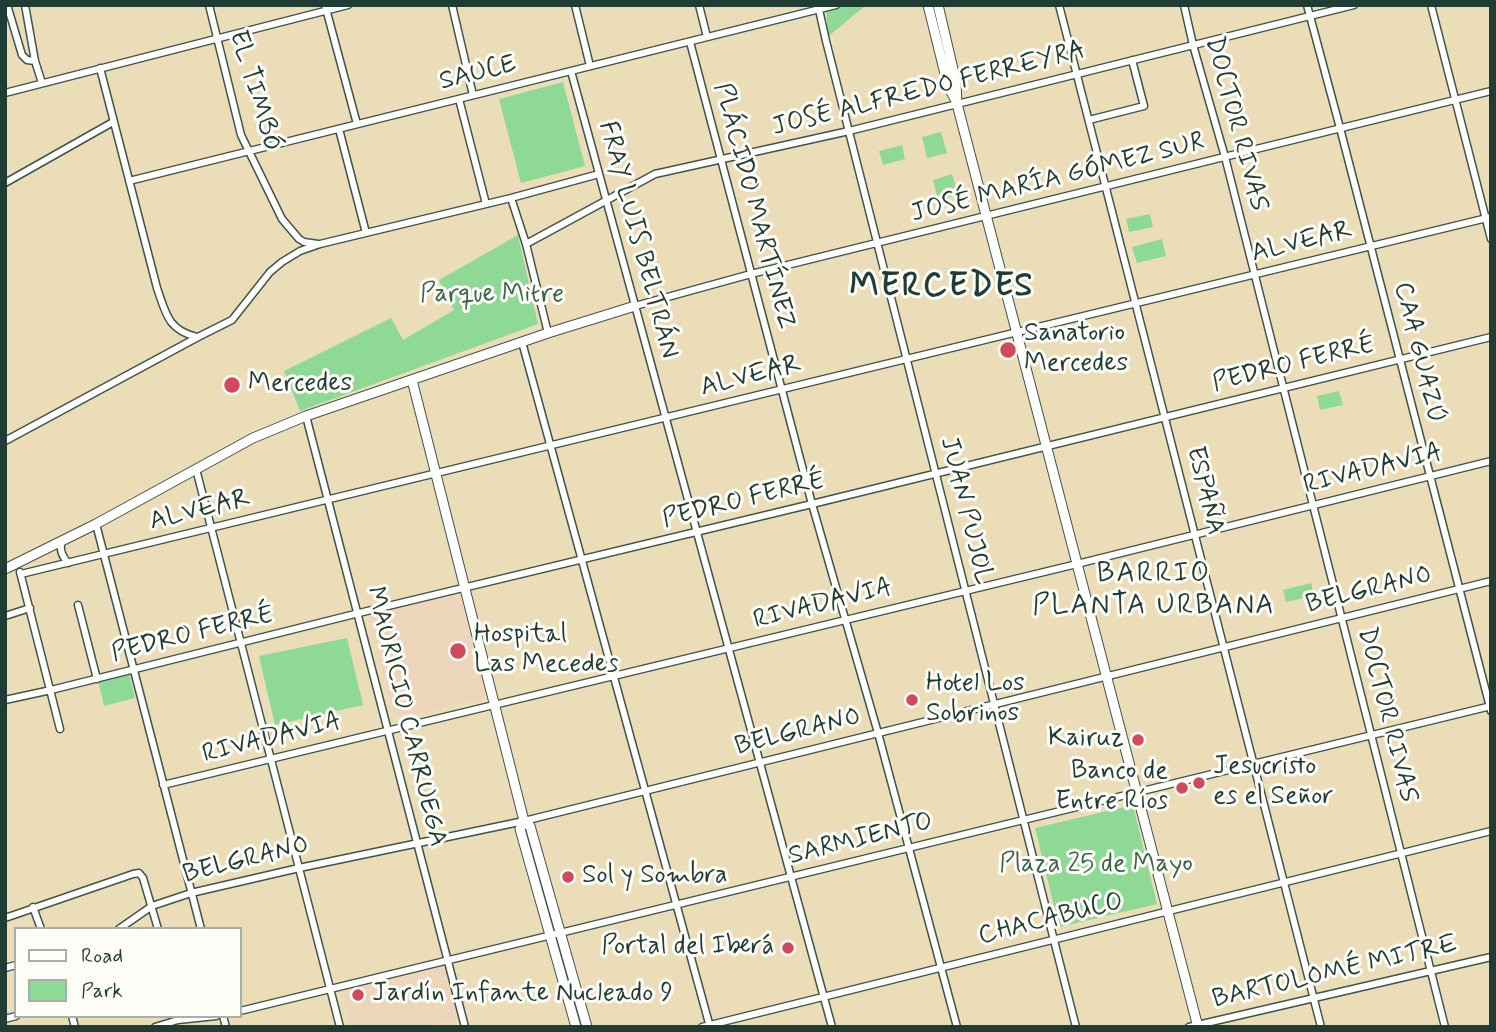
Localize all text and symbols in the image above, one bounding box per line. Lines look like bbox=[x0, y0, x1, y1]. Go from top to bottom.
street label: EL TIMBÓ bbox=[221, 27, 287, 155]
street label: DOCTOR RIVAS bbox=[1197, 33, 1273, 215]
street label: JOSÉ ALFREDO FERREYRA bbox=[769, 36, 1089, 144]
street label: SAUCE bbox=[436, 49, 520, 99]
street label: PLÁCIDO MARTÍNEZ bbox=[705, 80, 801, 332]
street label: FRAY LUIS BELTRÁN bbox=[590, 118, 684, 362]
street label: JOSÉ MARÍA GÓMEZ SUR bbox=[908, 127, 1208, 231]
street label: ALVEAR bbox=[1248, 215, 1356, 271]
district label: MERCEDES bbox=[850, 268, 1034, 308]
street label: CAA GUAZÚ bbox=[1385, 279, 1451, 427]
park label: Parque Mitre bbox=[420, 280, 564, 312]
place label: Sanatorio Mercedes bbox=[1024, 319, 1128, 380]
street label: PEDRO FERRÉ bbox=[1209, 330, 1379, 400]
marker: Sanatorio Mercedes bbox=[998, 340, 1018, 360]
street label: ALVEAR bbox=[697, 349, 805, 405]
place label: Mercedes bbox=[248, 369, 352, 401]
marker: Mercedes bbox=[222, 375, 242, 395]
street label: JUAN PUJOL bbox=[932, 434, 998, 588]
street label: RIVADAVIA bbox=[1300, 438, 1446, 502]
street label: ESPAÑA bbox=[1178, 443, 1230, 539]
street label: PEDRO FERRÉ bbox=[659, 466, 829, 536]
street label: ALVEAR bbox=[146, 483, 254, 539]
district label: BARRIO PLANTA URBANA bbox=[1037, 558, 1271, 624]
street label: BELGRANO bbox=[1303, 560, 1435, 622]
street label: RIVADAVIA bbox=[750, 573, 896, 637]
street label: MAURICIO CARRUEGA bbox=[358, 584, 452, 850]
street label: PEDRO FERRÉ bbox=[108, 600, 278, 670]
place label: Hospital Las Mecedes bbox=[474, 620, 619, 682]
street label: DOCTOR RIVAS bbox=[1349, 624, 1423, 806]
marker: Hospital Las Mecedes bbox=[448, 641, 468, 661]
place label: Hotel Los Sobrinos bbox=[926, 669, 1025, 730]
marker: Hotel Los Sobrinos bbox=[904, 692, 920, 708]
street label: BELGRANO bbox=[732, 702, 864, 764]
street label: RIVADAVIA bbox=[199, 707, 345, 771]
place label: Kairuz bbox=[1048, 724, 1124, 756]
marker: Kairuz bbox=[1130, 732, 1146, 748]
place label: Jesucristo es el Señor bbox=[1213, 752, 1333, 814]
place label: Banco de Entre Ríos bbox=[1055, 757, 1168, 818]
marker: Jesucristo es el Señor bbox=[1191, 775, 1207, 791]
marker: Banco de Entre Ríos bbox=[1174, 780, 1190, 796]
street label: SARMIENTO bbox=[786, 807, 936, 873]
street label: BELGRANO bbox=[180, 830, 312, 892]
park label: Plaza 25 de Mayo bbox=[999, 850, 1193, 882]
place label: Sol y Sombra bbox=[582, 861, 727, 893]
marker: Sol y Sombra bbox=[560, 869, 576, 885]
street label: CHACABUCO bbox=[975, 887, 1127, 953]
legend bbox=[14, 927, 242, 1018]
street label: BARTOLOMÉ MITRE bbox=[1209, 930, 1461, 1016]
place label: Portal del Iberá bbox=[602, 932, 774, 964]
marker: Portal del Iberá bbox=[780, 940, 796, 956]
text: Road bbox=[81, 942, 123, 970]
text: Park bbox=[81, 977, 123, 1005]
place label: Jardín Infante Nucleado 9 bbox=[372, 979, 673, 1011]
marker: Jardín Infante Nucleado 9 bbox=[350, 987, 366, 1003]

